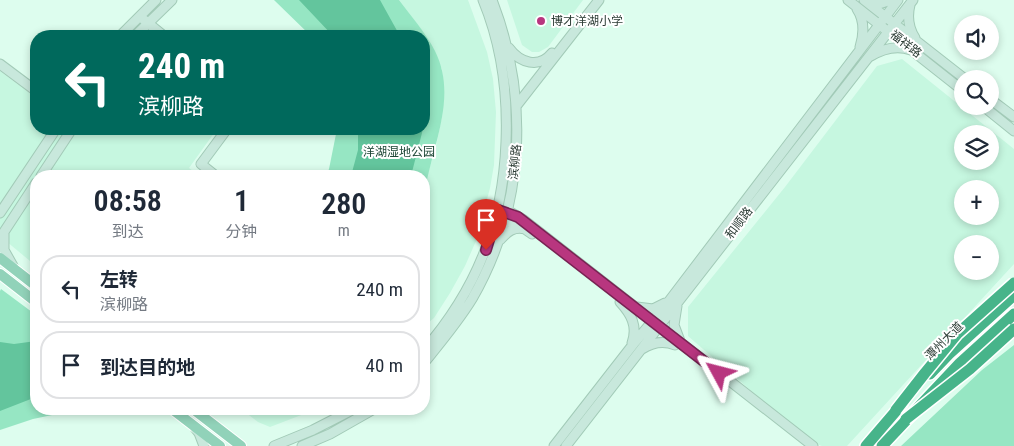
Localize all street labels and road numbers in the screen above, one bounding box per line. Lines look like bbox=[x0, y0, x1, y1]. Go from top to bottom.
street label: 福祥路 bbox=[888, 27, 924, 61]
street label: 滨柳路 bbox=[506, 143, 524, 181]
street label: 和顺路 bbox=[723, 204, 755, 242]
street label: 潭州大道 bbox=[922, 319, 966, 363]

